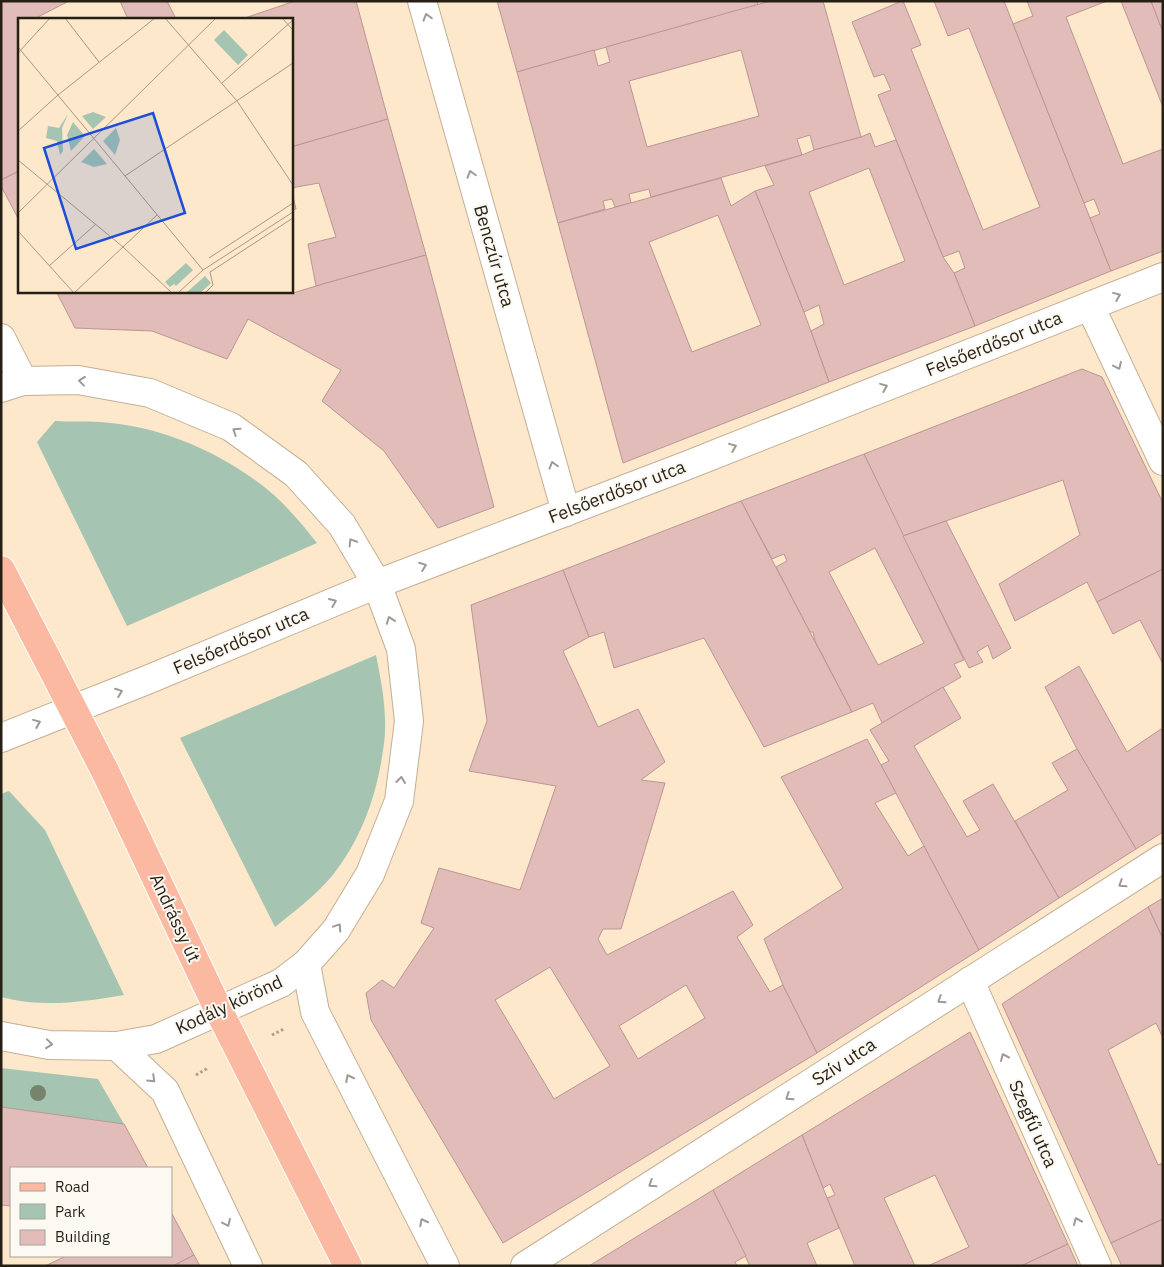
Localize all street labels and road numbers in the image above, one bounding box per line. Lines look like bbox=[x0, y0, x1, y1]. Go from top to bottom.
street label: Benczúr utca bbox=[469, 202, 520, 310]
street label: Felsőerdősor utca bbox=[922, 306, 1066, 381]
street label: Felsőerdősor utca bbox=[545, 455, 689, 528]
street label: Felsőerdősor utca bbox=[170, 601, 312, 679]
street label: Andrássy út bbox=[145, 870, 206, 966]
street label: Kodály körönd bbox=[172, 970, 286, 1039]
street label: Szív utca bbox=[807, 1032, 880, 1091]
street label: Szegfű utca bbox=[1004, 1076, 1063, 1172]

